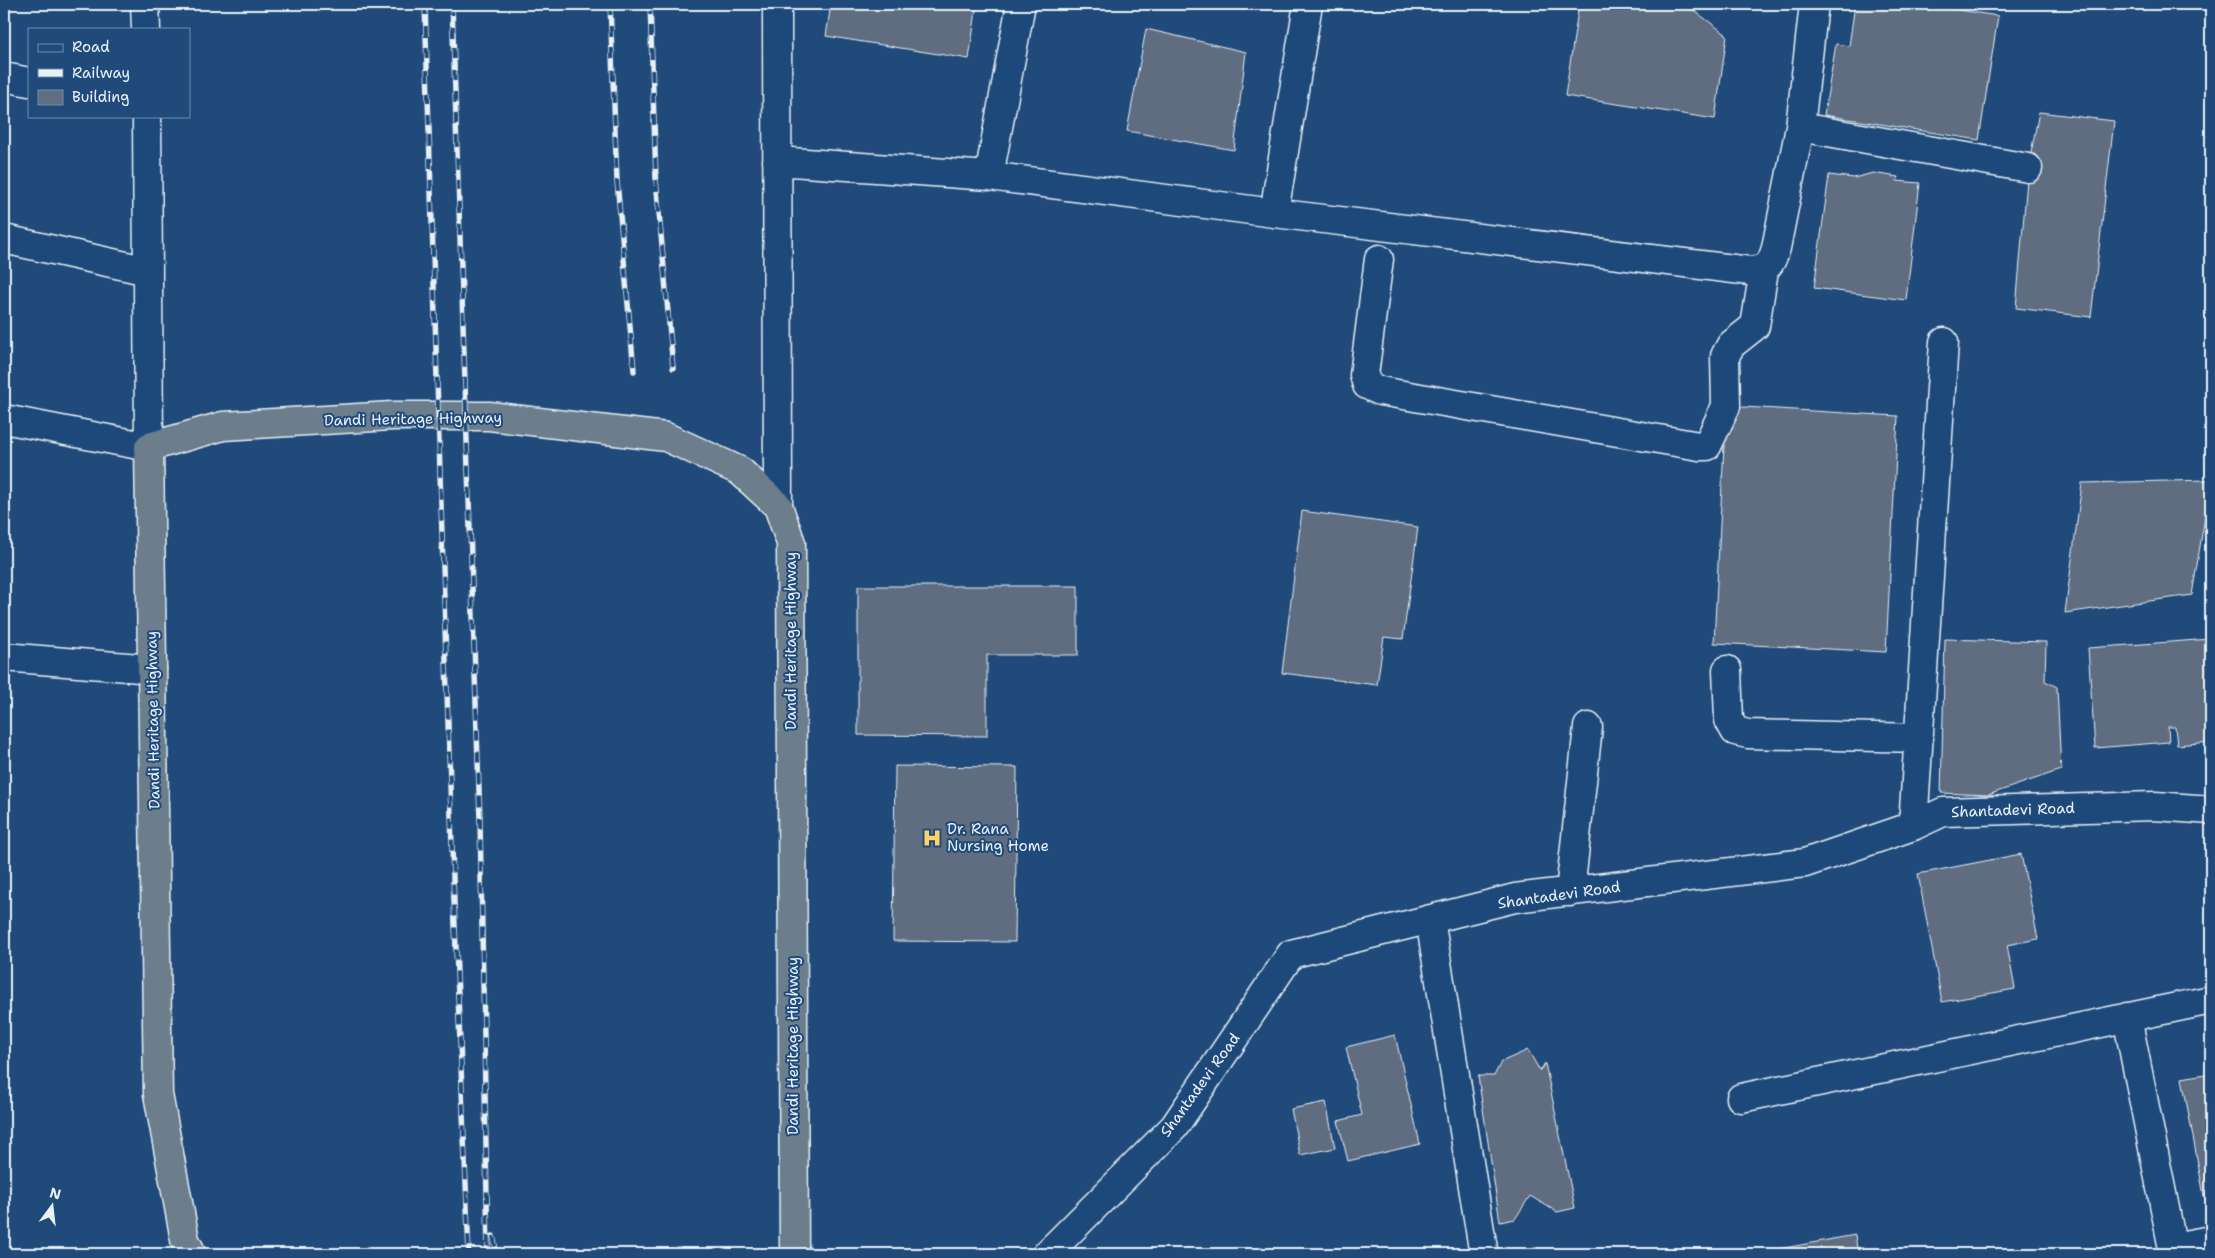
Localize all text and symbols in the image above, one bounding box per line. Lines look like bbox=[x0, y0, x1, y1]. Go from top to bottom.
legend bbox=[28, 28, 190, 118]
text: Road bbox=[72, 37, 110, 57]
text: Railway bbox=[72, 63, 130, 83]
text: Building bbox=[72, 87, 129, 107]
street label: Dandi Heritage Highway bbox=[324, 407, 502, 431]
street label: Dandi Heritage Highway bbox=[781, 552, 801, 730]
street label: Dandi Heritage Highway bbox=[141, 631, 165, 809]
street label: Shantadevi Road bbox=[1951, 798, 2076, 822]
place label: Dr. Rana Nursing Home bbox=[947, 819, 1049, 856]
hospital icon: Dr. Rana Nursing Home bbox=[921, 827, 943, 849]
street label: Shantadevi Road bbox=[1496, 876, 1622, 914]
street label: Dandi Heritage Highway bbox=[783, 957, 803, 1135]
street label: Shantadevi Road bbox=[1156, 1029, 1245, 1141]
north arrow bbox=[28, 1180, 78, 1230]
text: N bbox=[48, 1183, 63, 1204]

